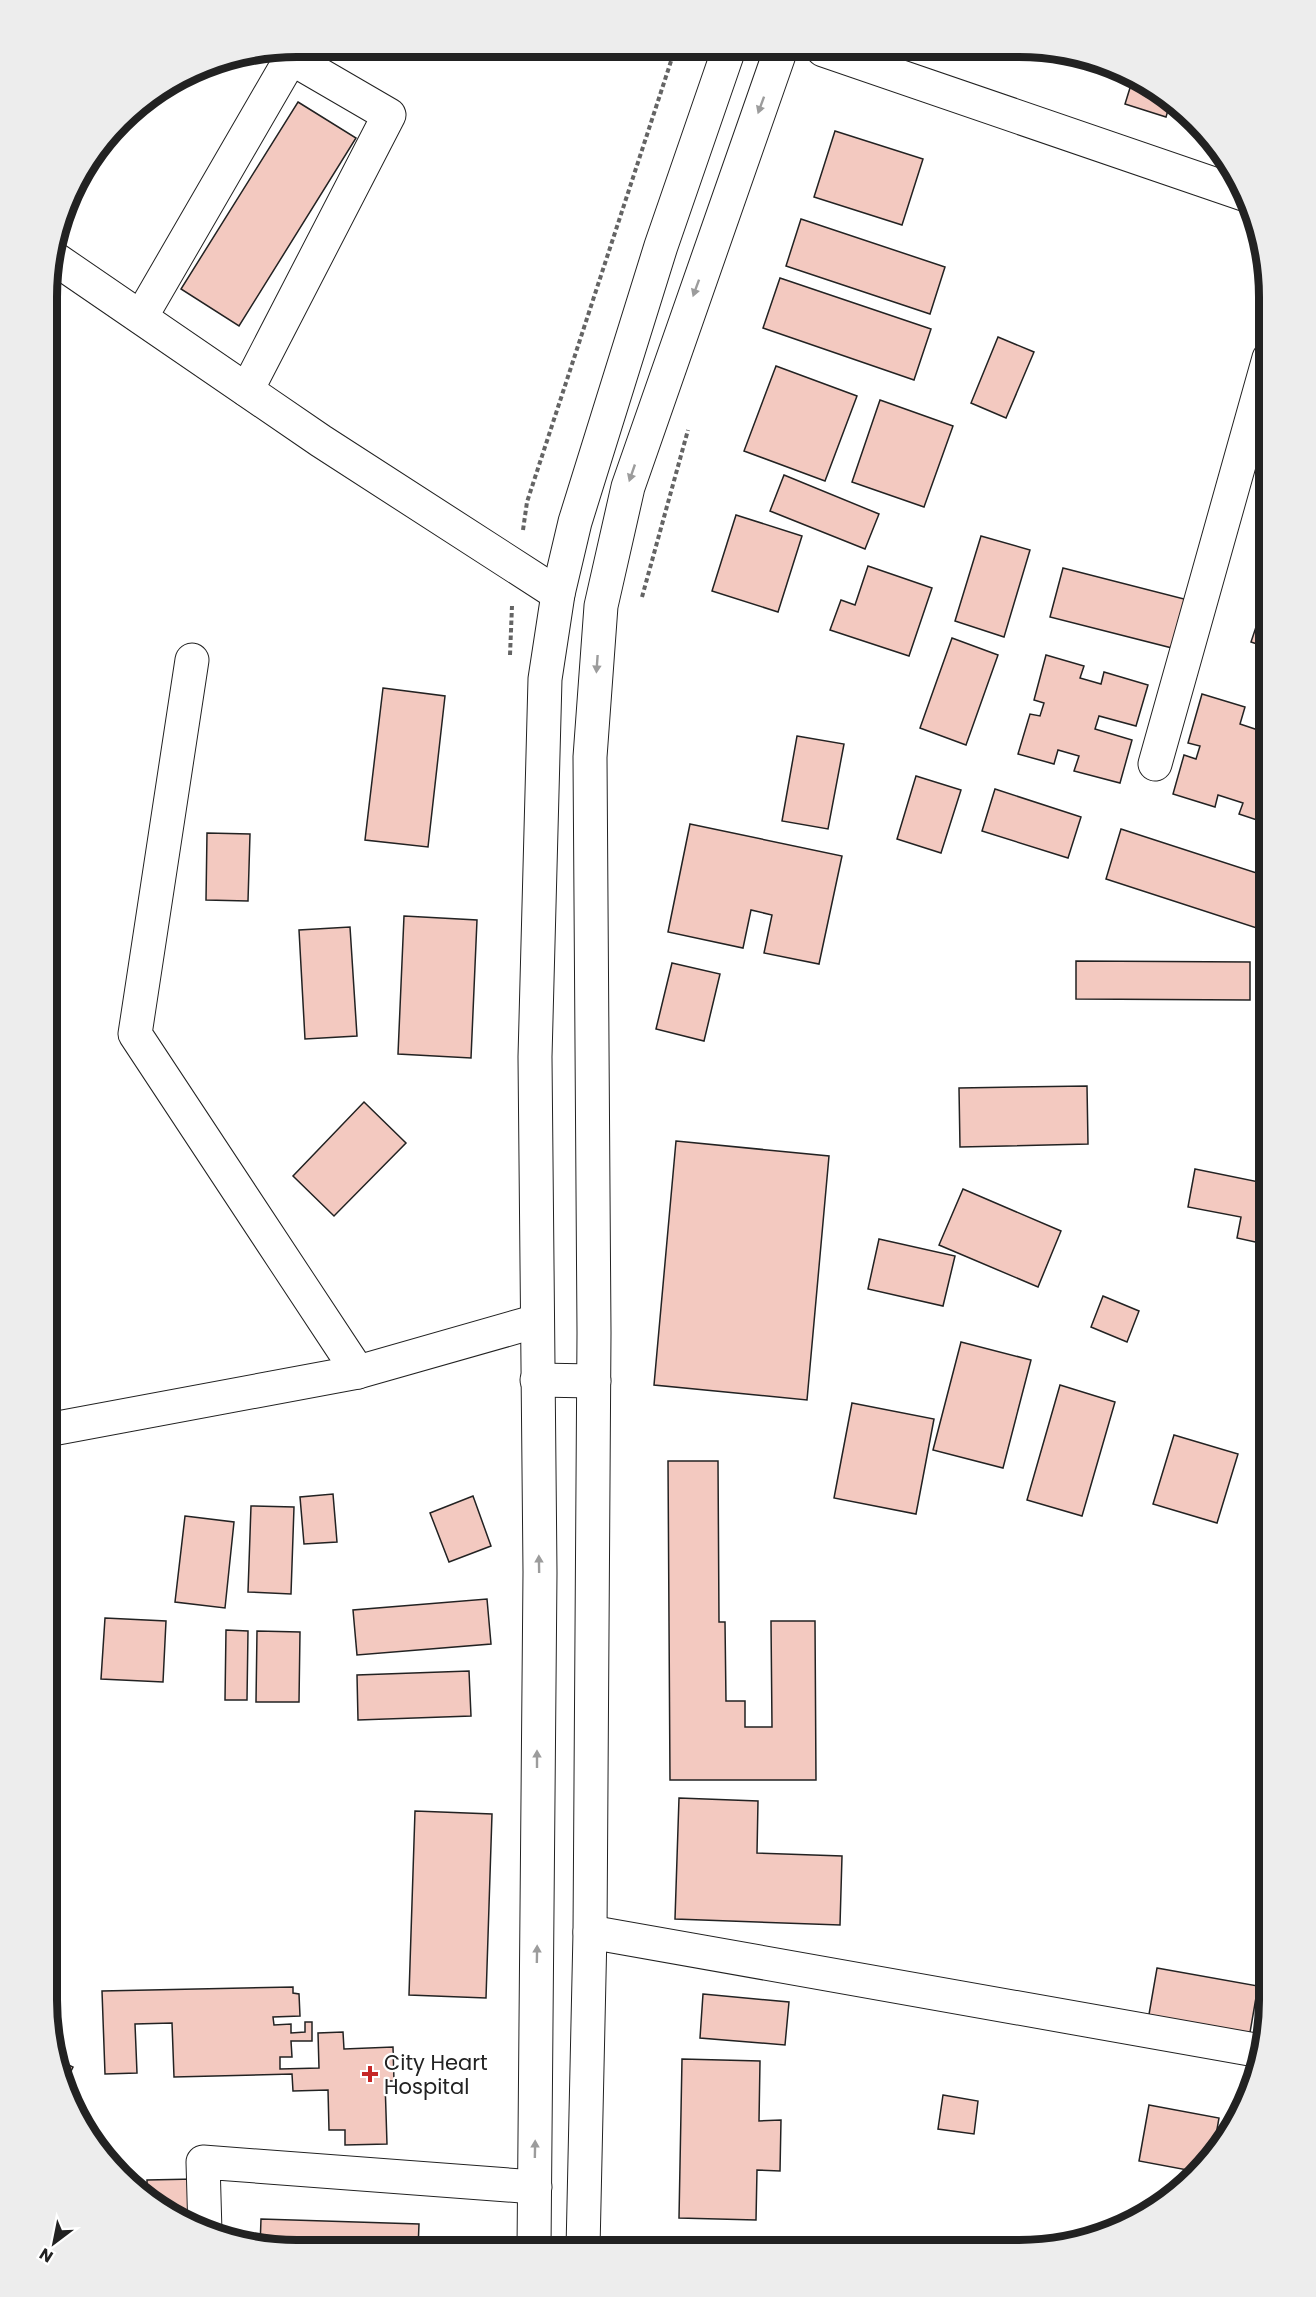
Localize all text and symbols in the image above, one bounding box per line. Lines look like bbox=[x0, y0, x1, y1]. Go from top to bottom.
one-way arrow bbox=[756, 96, 766, 114]
one-way arrow bbox=[690, 279, 700, 297]
one-way arrow bbox=[627, 464, 637, 482]
one-way arrow bbox=[592, 654, 602, 673]
one-way arrow bbox=[535, 1554, 544, 1573]
one-way arrow bbox=[532, 1749, 542, 1768]
one-way arrow bbox=[532, 1944, 542, 1963]
place label: City Heart Hospital bbox=[384, 2048, 488, 2101]
marker: City Heart Hospital bbox=[361, 2065, 379, 2083]
one-way arrow bbox=[530, 2139, 540, 2158]
north arrow bbox=[24, 2213, 84, 2273]
text: N bbox=[35, 2242, 58, 2268]

